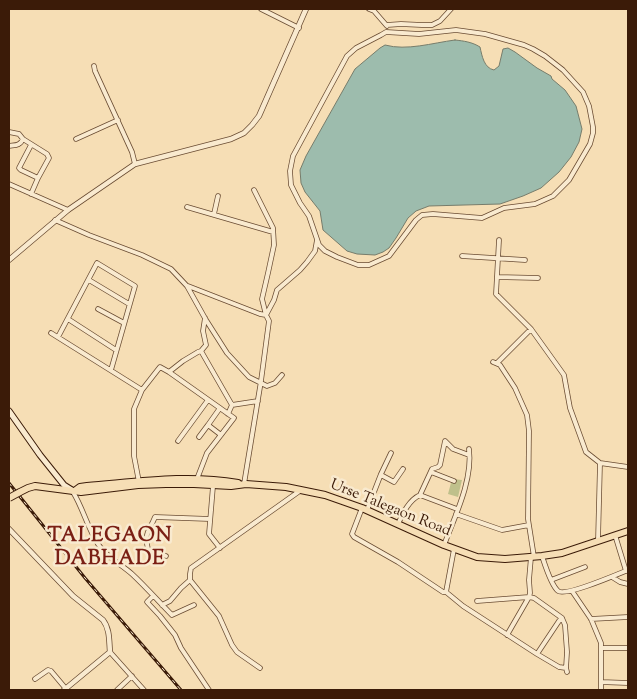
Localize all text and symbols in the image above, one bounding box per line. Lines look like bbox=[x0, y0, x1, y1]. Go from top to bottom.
street label: Urse Talegaon Road bbox=[327, 476, 453, 542]
district label: TALEGAON DABHADE bbox=[46, 526, 174, 573]

